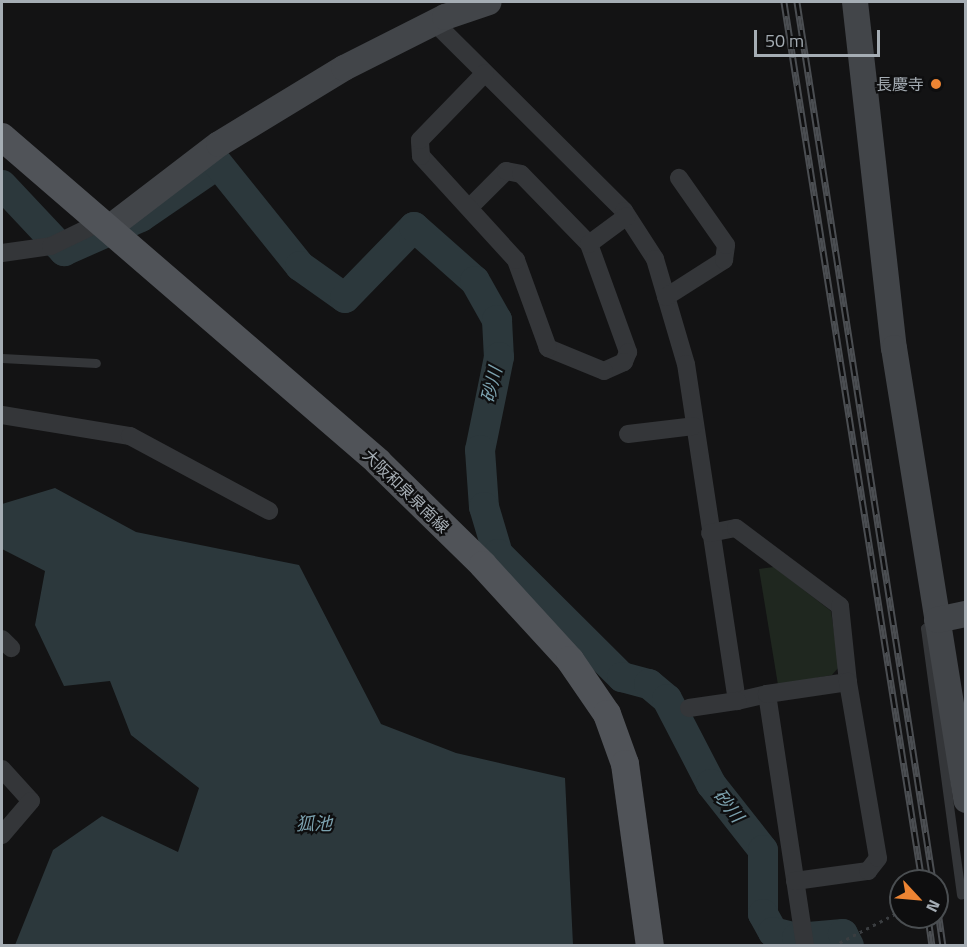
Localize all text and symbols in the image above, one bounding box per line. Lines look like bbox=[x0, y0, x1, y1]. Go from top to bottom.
scale bar bbox=[757, 18, 883, 56]
text: 50 m bbox=[765, 27, 804, 54]
place label: 長慶寺 bbox=[876, 74, 924, 94]
marker: 長慶寺 bbox=[929, 77, 943, 91]
water label: 砂川 bbox=[477, 365, 507, 405]
street label: 大阪和泉泉南線 bbox=[359, 445, 453, 537]
water label: 砂川 bbox=[708, 785, 748, 827]
water label: 狐池 bbox=[296, 813, 332, 835]
north arrow bbox=[889, 869, 949, 929]
text: N bbox=[920, 896, 947, 916]

